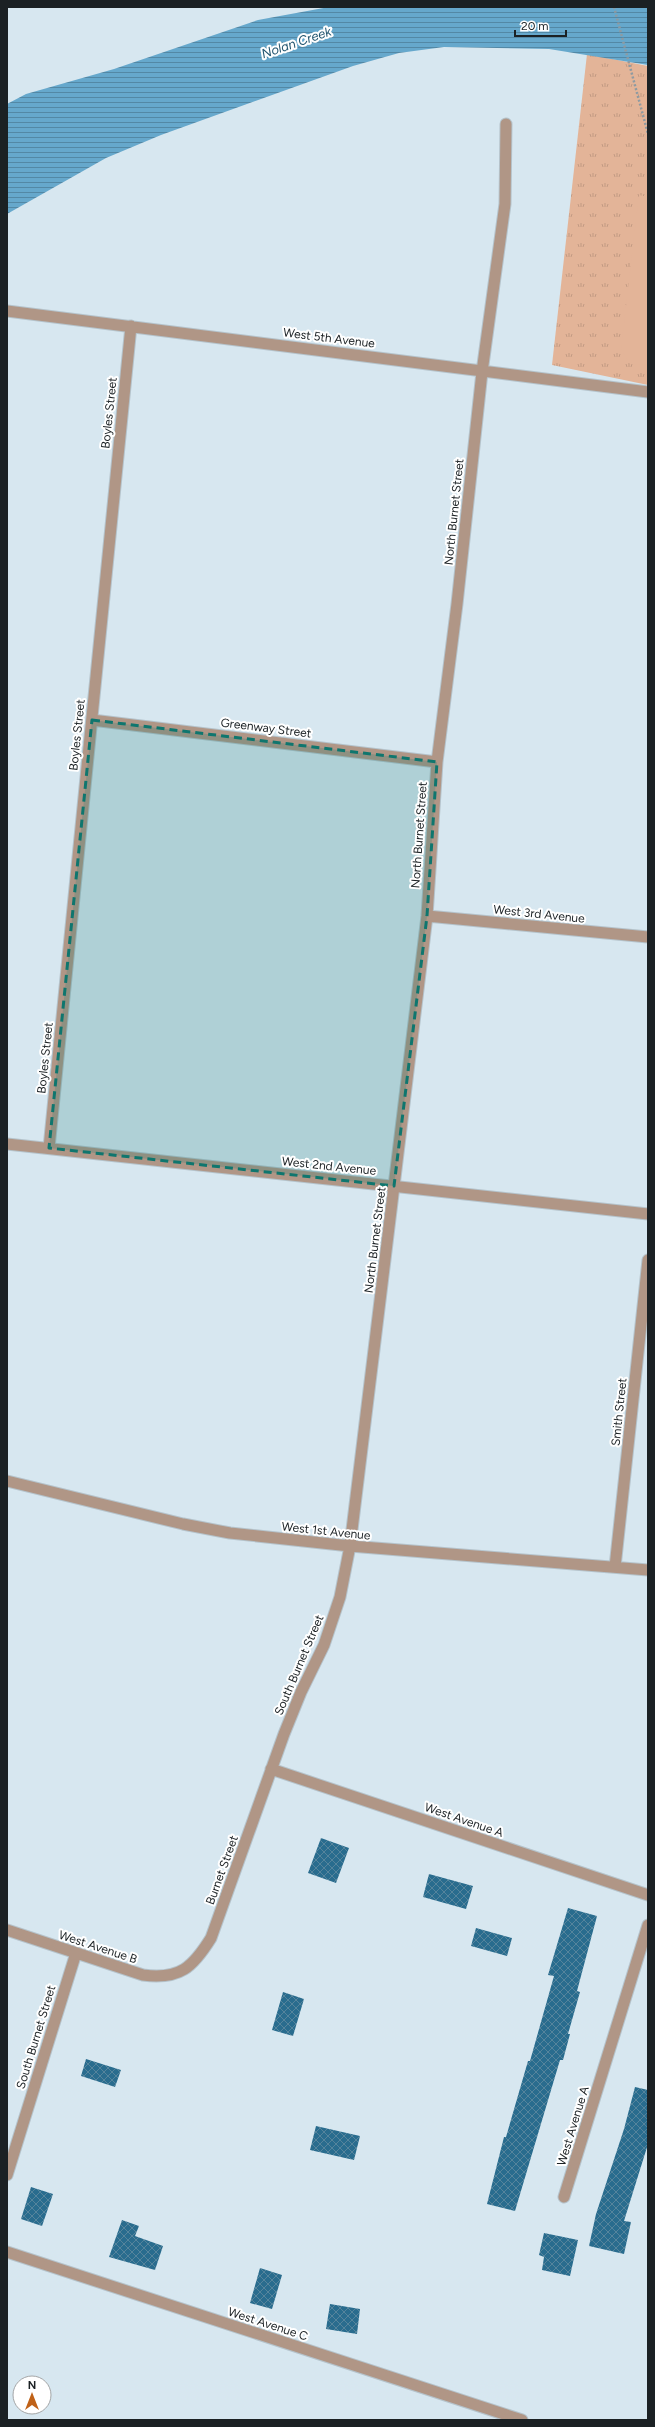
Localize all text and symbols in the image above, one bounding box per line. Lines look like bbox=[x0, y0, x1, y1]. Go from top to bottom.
scale bar bbox=[515, 12, 566, 38]
text: 20 m bbox=[521, 19, 549, 33]
water label: Nolan Creek bbox=[259, 23, 334, 61]
street label: West 5th Avenue bbox=[282, 325, 376, 351]
street label: Boyles Street bbox=[98, 376, 120, 449]
street label: North Burnet Street bbox=[441, 458, 467, 566]
street label: Boyles Street bbox=[66, 698, 88, 771]
street label: Greenway Street bbox=[220, 716, 313, 741]
street label: North Burnet Street bbox=[408, 781, 430, 889]
street label: West 3rd Avenue bbox=[493, 902, 586, 926]
street label: Boyles Street bbox=[34, 1021, 56, 1094]
street label: West 2nd Avenue bbox=[281, 1154, 377, 1178]
street label: North Burnet Street bbox=[362, 1186, 389, 1294]
street label: Smith Street bbox=[608, 1377, 630, 1447]
street label: West 1st Avenue bbox=[281, 1519, 372, 1543]
street label: South Burnet Street bbox=[272, 1612, 327, 1717]
street label: West Avenue A bbox=[423, 1800, 505, 1840]
street label: Burnet Street bbox=[203, 1833, 241, 1906]
street label: West Avenue B bbox=[57, 1928, 139, 1966]
street label: South Burnet Street bbox=[14, 1983, 59, 2091]
street label: West Avenue A bbox=[554, 2085, 592, 2167]
street label: West Avenue C bbox=[226, 2305, 310, 2344]
north arrow bbox=[12, 2375, 52, 2415]
text: N bbox=[28, 2379, 36, 2392]

